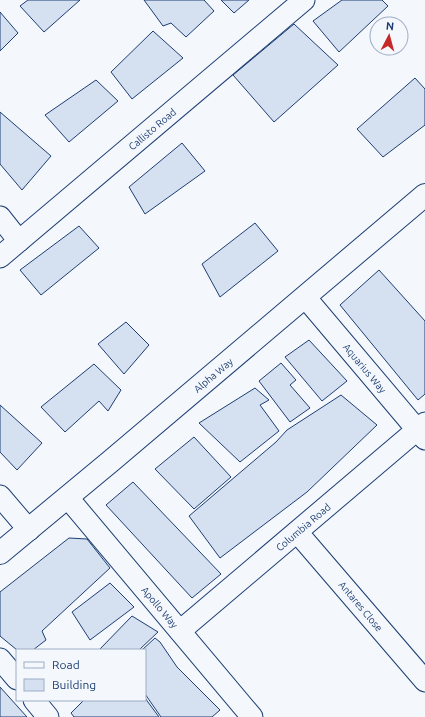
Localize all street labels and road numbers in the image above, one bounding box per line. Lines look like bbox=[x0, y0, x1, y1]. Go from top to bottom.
street label: Callisto Road bbox=[126, 106, 178, 152]
street label: Aquarius Way bbox=[341, 342, 388, 395]
street label: Alpha Way bbox=[192, 356, 235, 395]
street label: Columbia Road bbox=[274, 501, 333, 553]
street label: Antares Close bbox=[337, 579, 385, 633]
street label: Apollo Way bbox=[139, 584, 180, 630]

